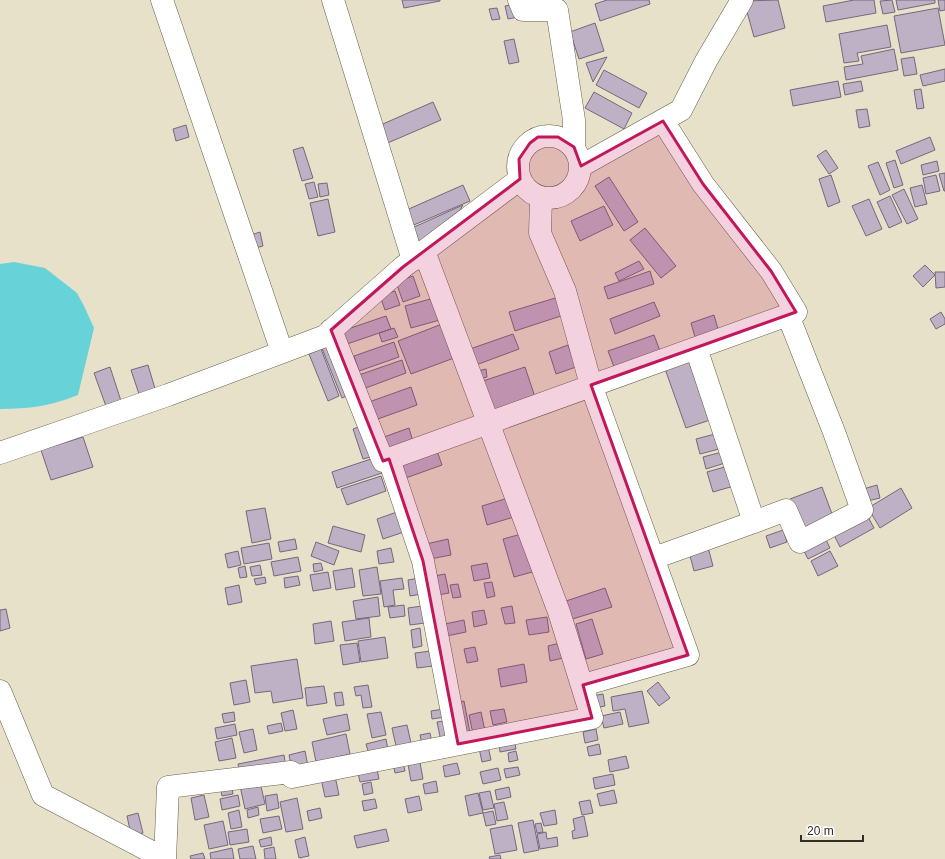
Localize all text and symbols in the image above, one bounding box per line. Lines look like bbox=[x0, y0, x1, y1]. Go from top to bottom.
scale bar bbox=[801, 817, 863, 843]
text: 20 m bbox=[807, 824, 834, 838]

